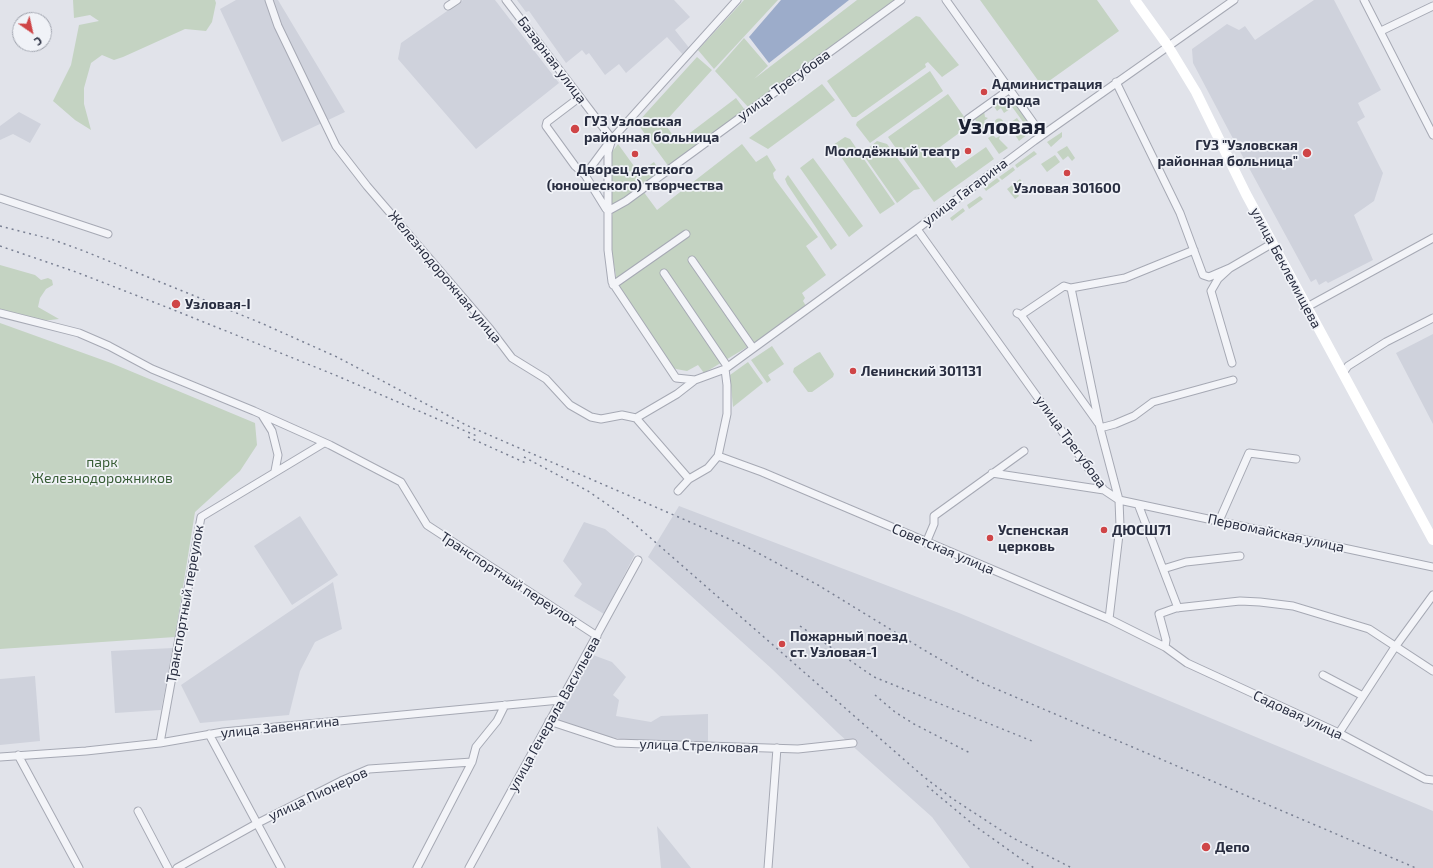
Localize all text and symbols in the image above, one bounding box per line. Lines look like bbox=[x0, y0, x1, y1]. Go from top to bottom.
north arrow bbox=[12, 12, 52, 52]
street label: Базарная улица bbox=[514, 13, 590, 107]
text: С bbox=[32, 34, 45, 49]
street label: улица Трегубова bbox=[734, 46, 834, 124]
place label: Администрация города bbox=[992, 76, 1103, 108]
marker: Администрация города bbox=[979, 87, 989, 97]
place label: ГУЗ Узловская районная больница bbox=[584, 113, 719, 146]
district label: Узловая bbox=[958, 114, 1046, 140]
marker: ГУЗ Узловская районная больница bbox=[569, 123, 581, 135]
place label: ГУЗ "Узловская районная больница" bbox=[1158, 137, 1298, 170]
place label: Молодёжный театр bbox=[825, 143, 960, 159]
marker: Молодёжный театр bbox=[963, 146, 973, 156]
marker: ГУЗ "Узловская районная больница" bbox=[1301, 147, 1313, 159]
marker: Дворец детского (юношеского) творчества bbox=[630, 149, 640, 159]
street label: улица Гагарина bbox=[919, 155, 1011, 229]
place label: Дворец детского (юношеского) творчества bbox=[547, 161, 723, 194]
marker: Узловая 301600 bbox=[1062, 168, 1072, 178]
place label: Узловая 301600 bbox=[1013, 180, 1121, 196]
street label: улица Беклемищева bbox=[1247, 205, 1325, 331]
street label: Железнодорожная улица bbox=[385, 207, 505, 347]
place label: Узловая-I bbox=[185, 296, 251, 312]
marker: Узловая-I bbox=[170, 298, 182, 310]
place label: Ленинский 301131 bbox=[861, 363, 982, 379]
marker: Ленинский 301131 bbox=[848, 366, 858, 376]
street label: улица Трегубова bbox=[1032, 392, 1110, 492]
park label: парк Железнодорожников bbox=[31, 454, 173, 486]
street label: Первомайская улица bbox=[1206, 510, 1346, 556]
street label: Советская улица bbox=[889, 520, 997, 578]
place label: Успенская церковь bbox=[998, 522, 1069, 554]
place label: ДЮСШ71 bbox=[1112, 522, 1171, 538]
street label: Транспортный переулок bbox=[163, 524, 207, 684]
marker: ДЮСШ71 bbox=[1099, 525, 1109, 535]
street label: Транспортный переулок bbox=[437, 528, 581, 630]
marker: Успенская церковь bbox=[985, 533, 995, 543]
place label: Пожарный поезд ст. Узловая-1 bbox=[790, 628, 907, 660]
street label: улица Генерала Васильева bbox=[504, 633, 604, 795]
marker: Пожарный поезд ст. Узловая-1 bbox=[777, 639, 787, 649]
street label: Садовая улица bbox=[1250, 687, 1346, 743]
street label: улица Завенягина bbox=[220, 712, 340, 742]
street label: улица Стрелковая bbox=[639, 736, 759, 756]
street label: улица Пионеров bbox=[266, 764, 370, 824]
place label: Депо bbox=[1215, 839, 1250, 855]
marker: Депо bbox=[1200, 841, 1212, 853]

